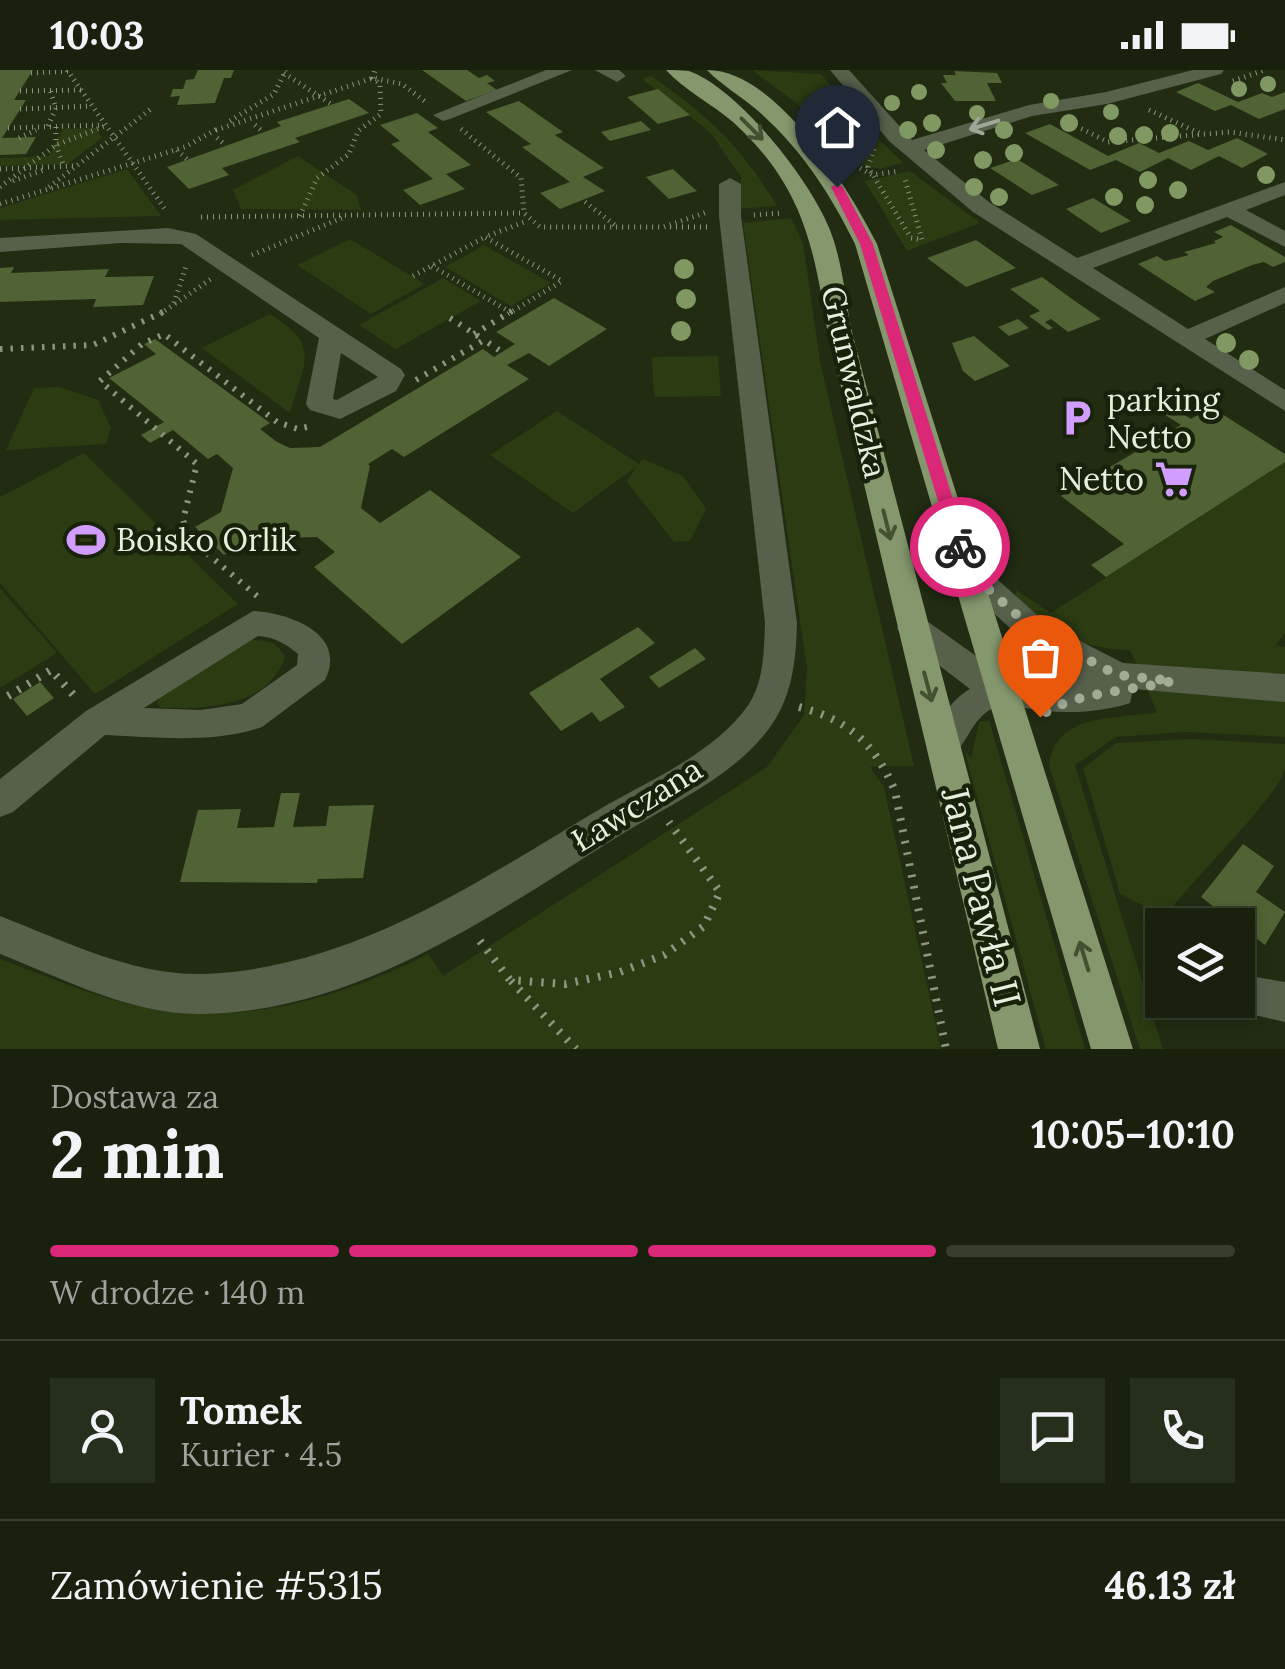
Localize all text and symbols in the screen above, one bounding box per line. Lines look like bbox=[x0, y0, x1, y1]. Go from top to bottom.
text: 10:03 bbox=[50, 11, 145, 59]
pin bbox=[795, 85, 880, 188]
icon: home bbox=[810, 100, 865, 155]
one-way arrow bbox=[740, 117, 764, 141]
one-way arrow bbox=[968, 117, 1000, 135]
street label: Grunwaldzka bbox=[812, 282, 896, 482]
place label: parking Netto bbox=[1107, 379, 1221, 457]
parking icon: parking Netto bbox=[1056, 397, 1098, 439]
place label: Netto bbox=[1059, 458, 1144, 499]
supermarket icon: Netto bbox=[1153, 458, 1195, 500]
courier bbox=[910, 497, 1010, 597]
one-way arrow bbox=[879, 509, 898, 540]
sports icon: Boisko Orlik bbox=[65, 519, 107, 561]
place label: Boisko Orlik bbox=[116, 519, 297, 560]
icon: bike bbox=[933, 520, 988, 575]
pin bbox=[998, 615, 1083, 718]
icon: bag bbox=[1013, 630, 1068, 685]
one-way arrow bbox=[920, 671, 939, 702]
street label: Ławczana bbox=[564, 748, 710, 861]
street label: Jana Pawła II bbox=[931, 781, 1032, 1012]
map controls bbox=[1145, 908, 1255, 1018]
button: layers bbox=[1145, 908, 1255, 1018]
one-way arrow bbox=[1074, 940, 1092, 972]
text: Dostawa za bbox=[50, 1076, 219, 1117]
text: 10:05–10:10 bbox=[1031, 1110, 1235, 1158]
text: 2 min bbox=[50, 1113, 224, 1196]
text: W drodze · 140 m bbox=[50, 1272, 305, 1313]
button: person bbox=[50, 1378, 155, 1483]
button: chat bbox=[1000, 1378, 1105, 1483]
button: phone bbox=[1130, 1378, 1235, 1483]
text: Tomek bbox=[180, 1386, 302, 1434]
text: Kurier · 4.5 bbox=[180, 1434, 342, 1475]
text: Zamówienie #5315 bbox=[50, 1561, 383, 1609]
text: 46.13 zł bbox=[1105, 1561, 1235, 1609]

